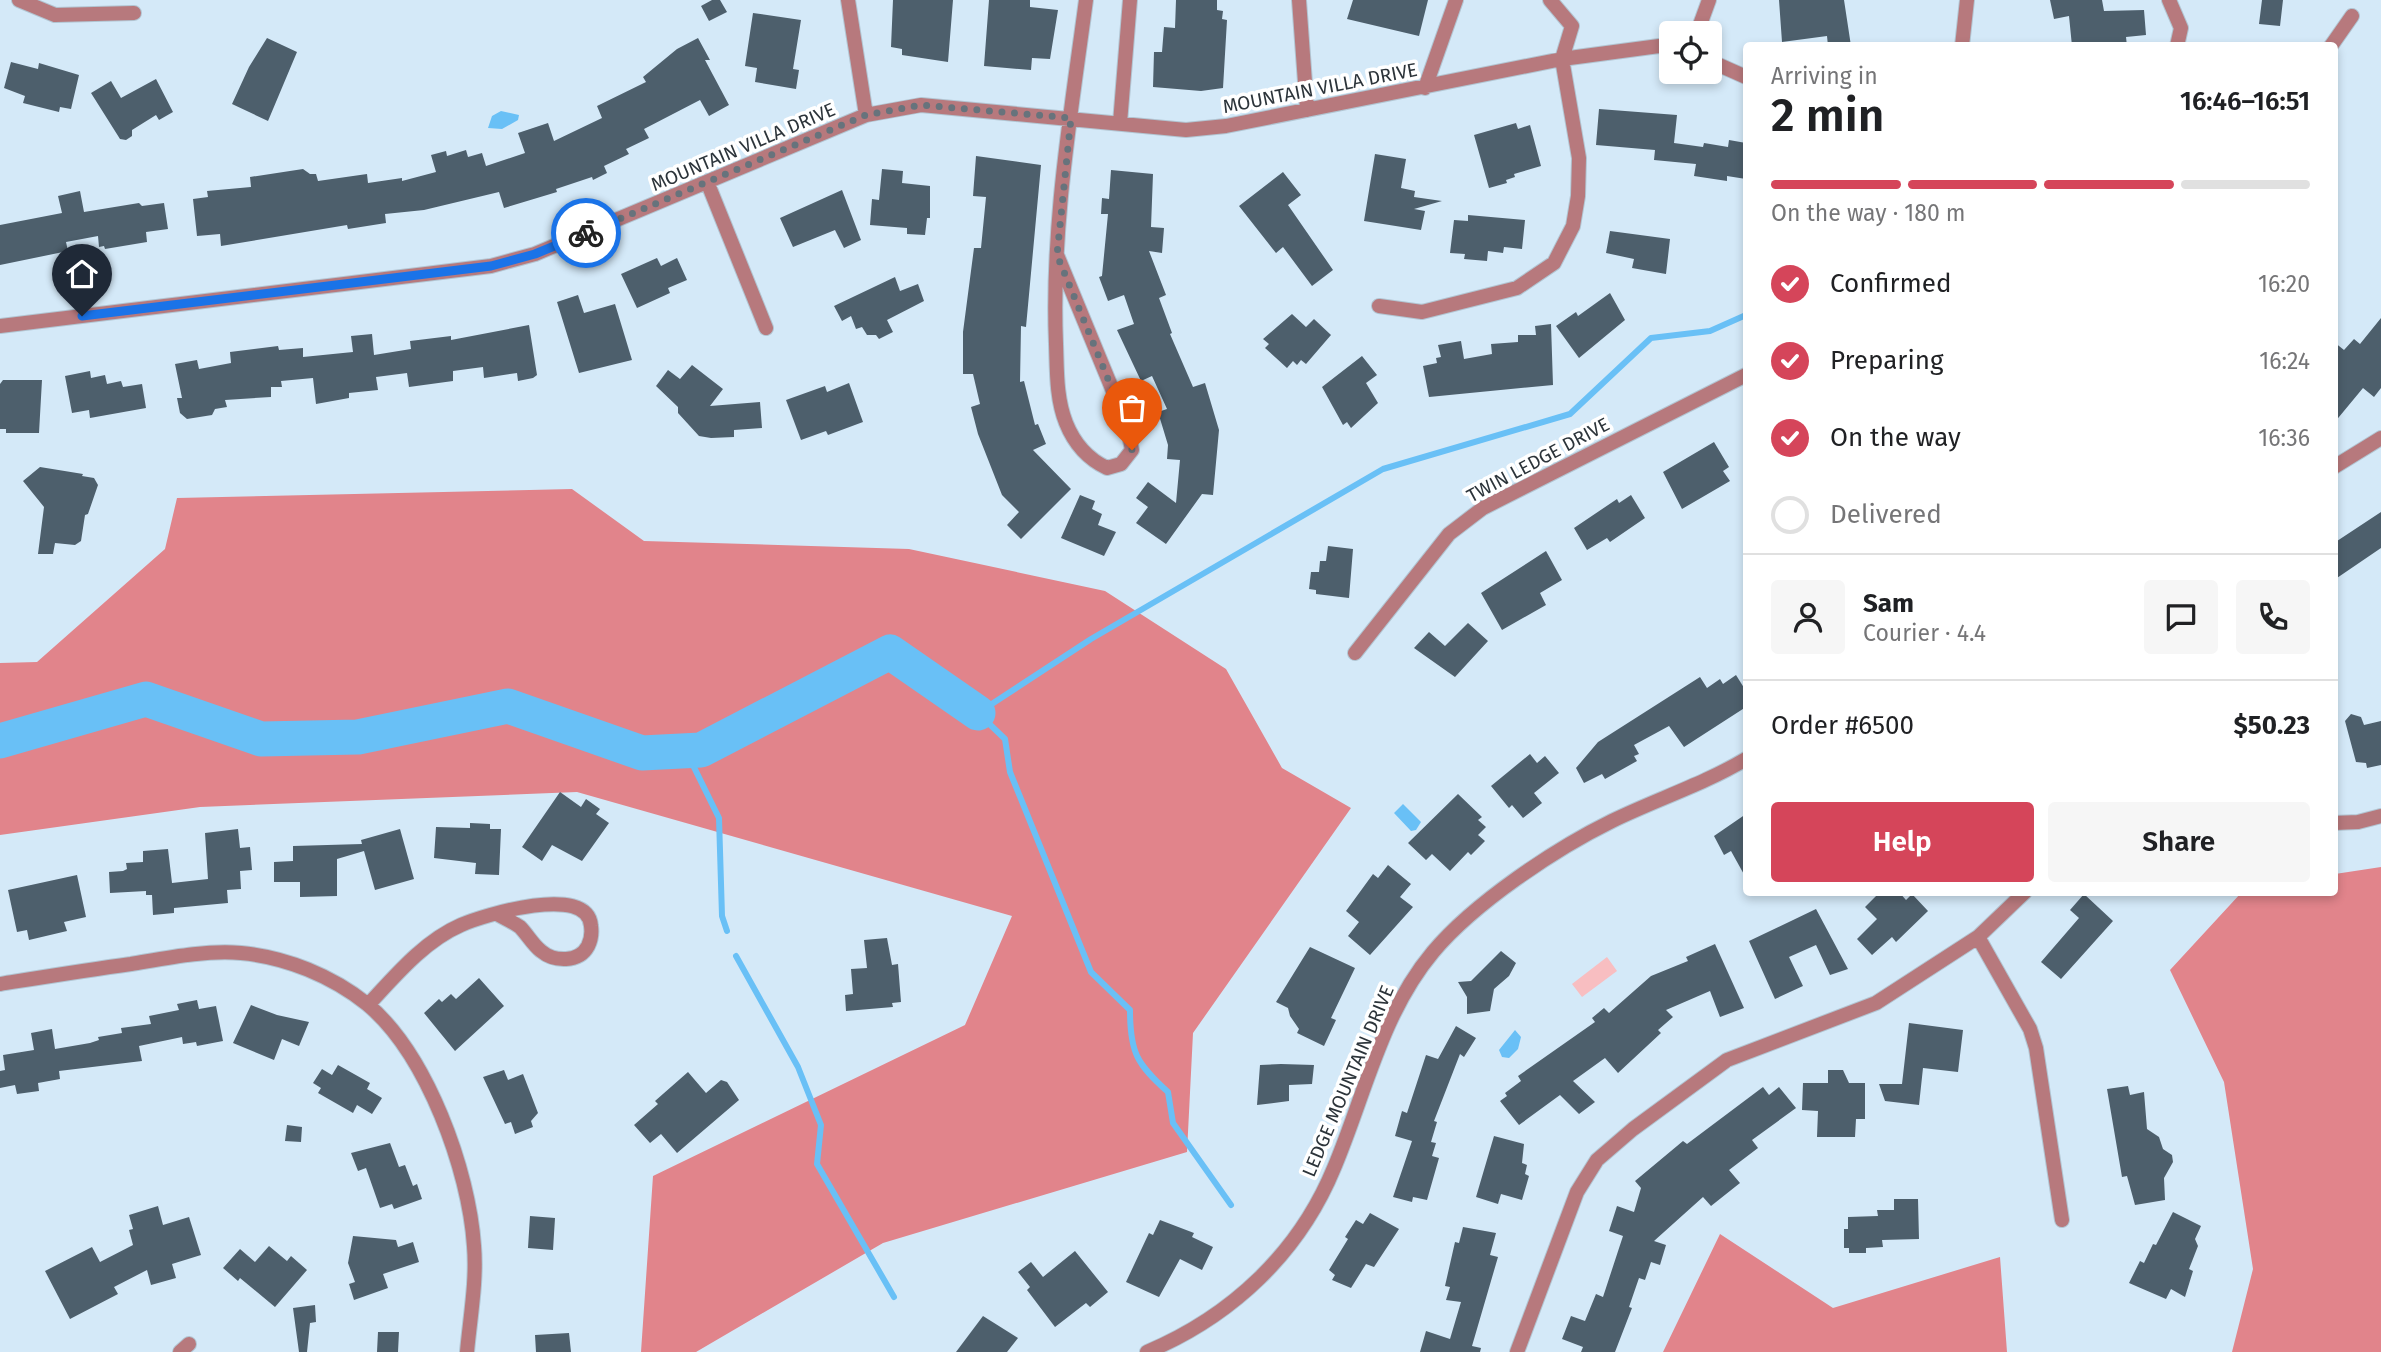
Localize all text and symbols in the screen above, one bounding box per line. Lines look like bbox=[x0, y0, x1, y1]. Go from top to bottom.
map controls bbox=[1659, 21, 1722, 84]
button: locate bbox=[1659, 21, 1722, 84]
street label: MOUNTAIN VILLA DRIVE bbox=[1221, 58, 1419, 118]
text: Arriving in bbox=[1771, 62, 1878, 90]
text: 16:46–16:51 bbox=[2180, 86, 2310, 117]
text: 2 min bbox=[1771, 88, 1884, 143]
street label: MOUNTAIN VILLA DRIVE bbox=[647, 98, 839, 196]
courier bbox=[551, 198, 621, 268]
text: On the way · 180 m bbox=[1771, 199, 1966, 227]
icon: bike bbox=[567, 214, 605, 252]
pin bbox=[52, 244, 112, 316]
icon: home bbox=[63, 255, 101, 293]
icon: check bbox=[1771, 265, 1809, 303]
text: Confirmed bbox=[1830, 268, 1951, 299]
text: 16:20 bbox=[2258, 270, 2310, 298]
icon: check bbox=[1771, 342, 1809, 380]
text: Preparing bbox=[1830, 345, 1943, 376]
text: 16:24 bbox=[2259, 347, 2310, 375]
pin bbox=[1102, 378, 1162, 450]
icon: bag bbox=[1113, 389, 1151, 427]
street label: TWIN LEDGE DRIVE bbox=[1463, 413, 1613, 507]
icon: check bbox=[1771, 419, 1809, 457]
text: On the way bbox=[1830, 422, 1961, 453]
text: 16:36 bbox=[2258, 424, 2310, 452]
text: Delivered bbox=[1830, 499, 1942, 530]
button: person bbox=[1771, 580, 1845, 654]
button: chat bbox=[2144, 580, 2218, 654]
button: phone bbox=[2236, 580, 2310, 654]
text: Sam bbox=[1863, 588, 1914, 619]
text: Courier · 4.4 bbox=[1863, 619, 1986, 647]
text: Order #6500 bbox=[1771, 710, 1914, 741]
text: $50.23 bbox=[2234, 710, 2310, 741]
button: Help bbox=[1771, 802, 2034, 882]
button: Share bbox=[2048, 802, 2310, 882]
street label: LEDGE MOUNTAIN DRIVE bbox=[1297, 982, 1399, 1180]

